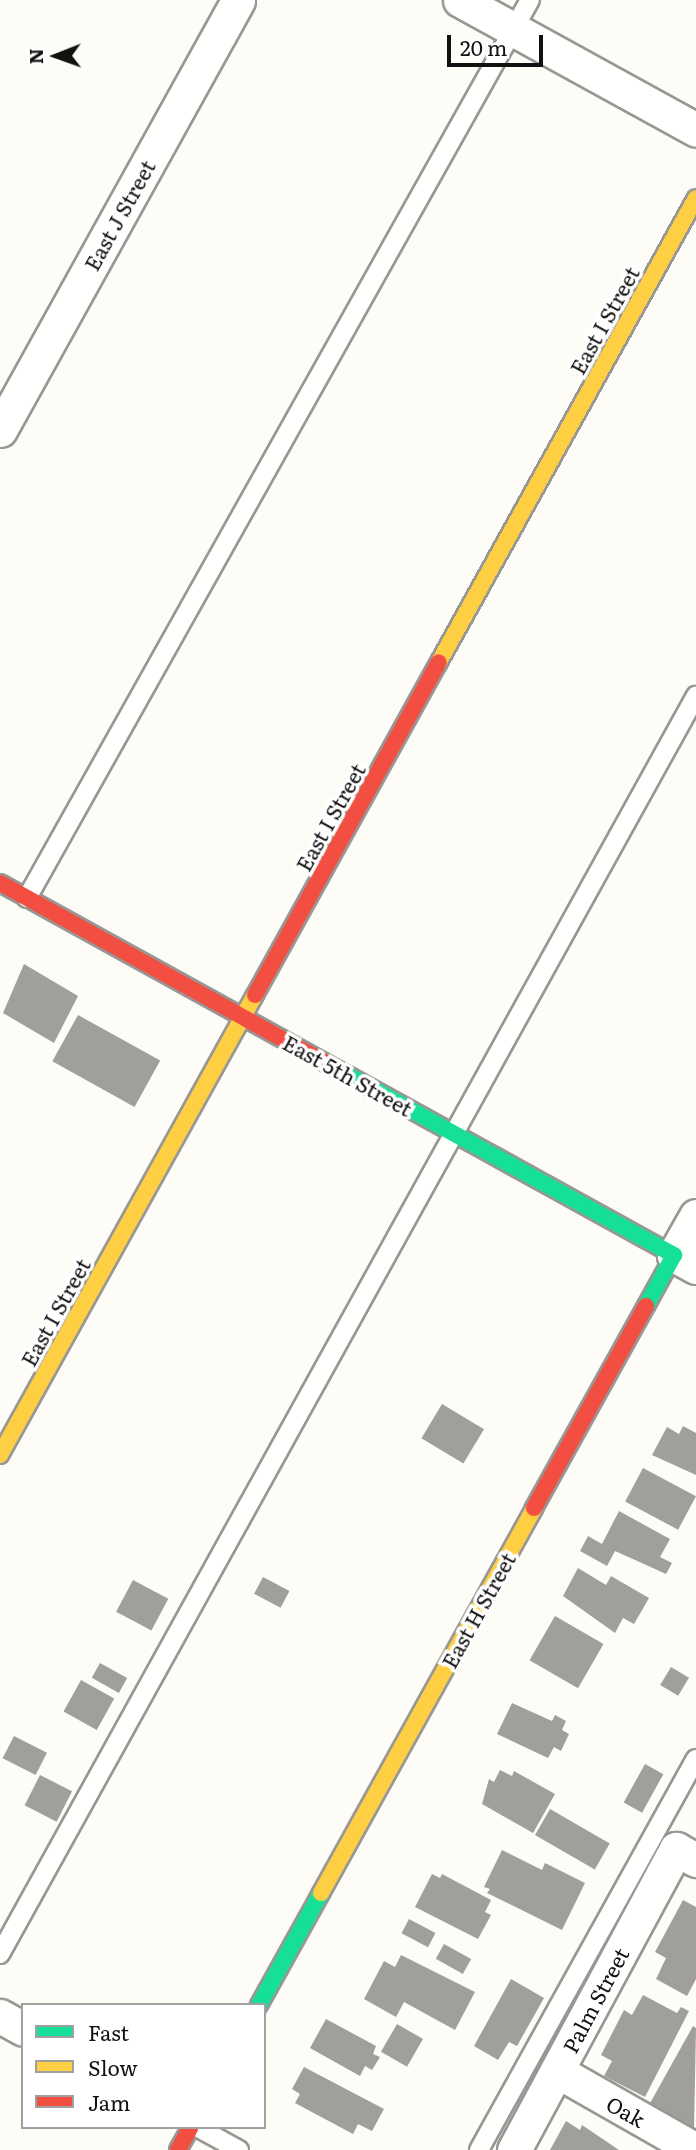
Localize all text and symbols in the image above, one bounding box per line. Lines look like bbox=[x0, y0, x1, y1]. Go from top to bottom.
north arrow bbox=[21, 21, 91, 91]
scale bar bbox=[451, 21, 547, 65]
text: 20 m bbox=[460, 31, 507, 62]
text: N bbox=[21, 48, 49, 65]
street label: East J Street bbox=[78, 155, 160, 275]
street label: East I Street bbox=[564, 262, 644, 378]
street label: East I Street bbox=[290, 759, 370, 875]
street label: East 5th Street bbox=[279, 1029, 417, 1121]
street label: East I Street bbox=[15, 1254, 95, 1370]
street label: East H Street bbox=[436, 1548, 520, 1672]
street label: Palm Street bbox=[557, 1943, 633, 2057]
legend bbox=[21, 2003, 266, 2129]
text: Fast bbox=[88, 2016, 129, 2047]
text: Slow bbox=[88, 2051, 138, 2082]
text: Jam bbox=[88, 2086, 130, 2117]
street label: Oak bbox=[602, 2090, 650, 2132]

